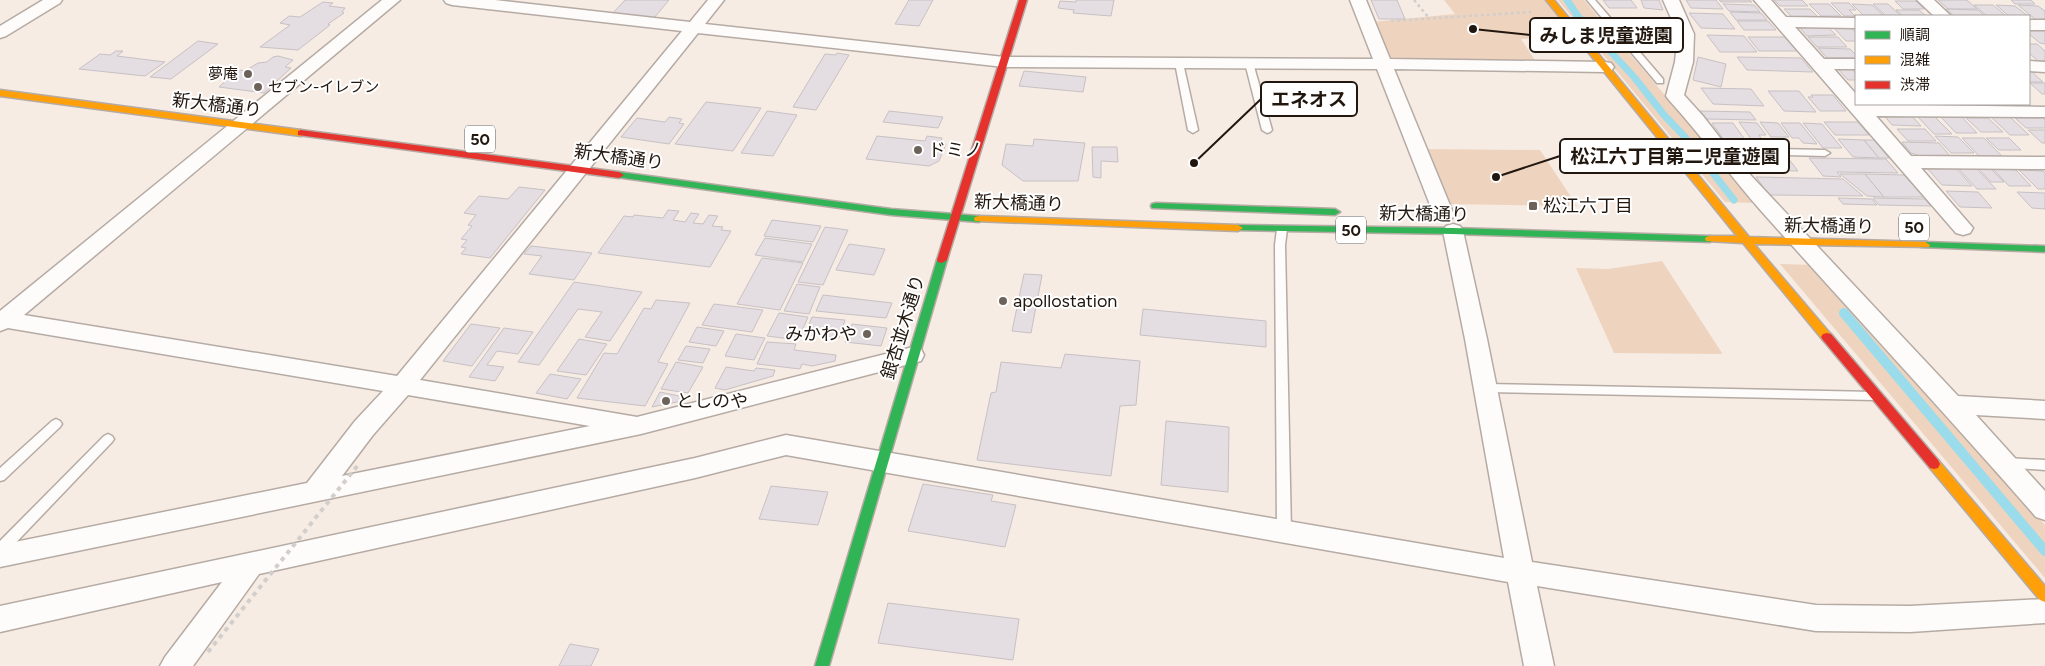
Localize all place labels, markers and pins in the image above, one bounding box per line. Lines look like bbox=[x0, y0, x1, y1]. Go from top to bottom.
callout: みしま児童遊園 bbox=[1530, 18, 1683, 52]
place label: 夢庵 bbox=[208, 65, 238, 83]
marker: 夢庵 bbox=[242, 68, 254, 80]
place label: セブン-イレブン bbox=[268, 78, 379, 96]
marker: セブン-イレブン bbox=[252, 81, 264, 93]
callout: エネオス bbox=[1261, 82, 1357, 116]
place label: ドミノ bbox=[928, 139, 982, 161]
callout: 松江六丁目第二児童遊園 bbox=[1560, 139, 1789, 173]
marker: ドミノ bbox=[912, 144, 924, 156]
place label: 松江六丁目 bbox=[1543, 195, 1633, 217]
marker: 松江六丁目 bbox=[1527, 200, 1539, 212]
place label: apollostation bbox=[1013, 290, 1117, 312]
marker: apollostation bbox=[997, 295, 1009, 307]
place label: みかわや bbox=[785, 323, 857, 345]
marker: みかわや bbox=[861, 328, 873, 340]
place label: としのや bbox=[676, 390, 748, 412]
marker: としのや bbox=[660, 395, 672, 407]

